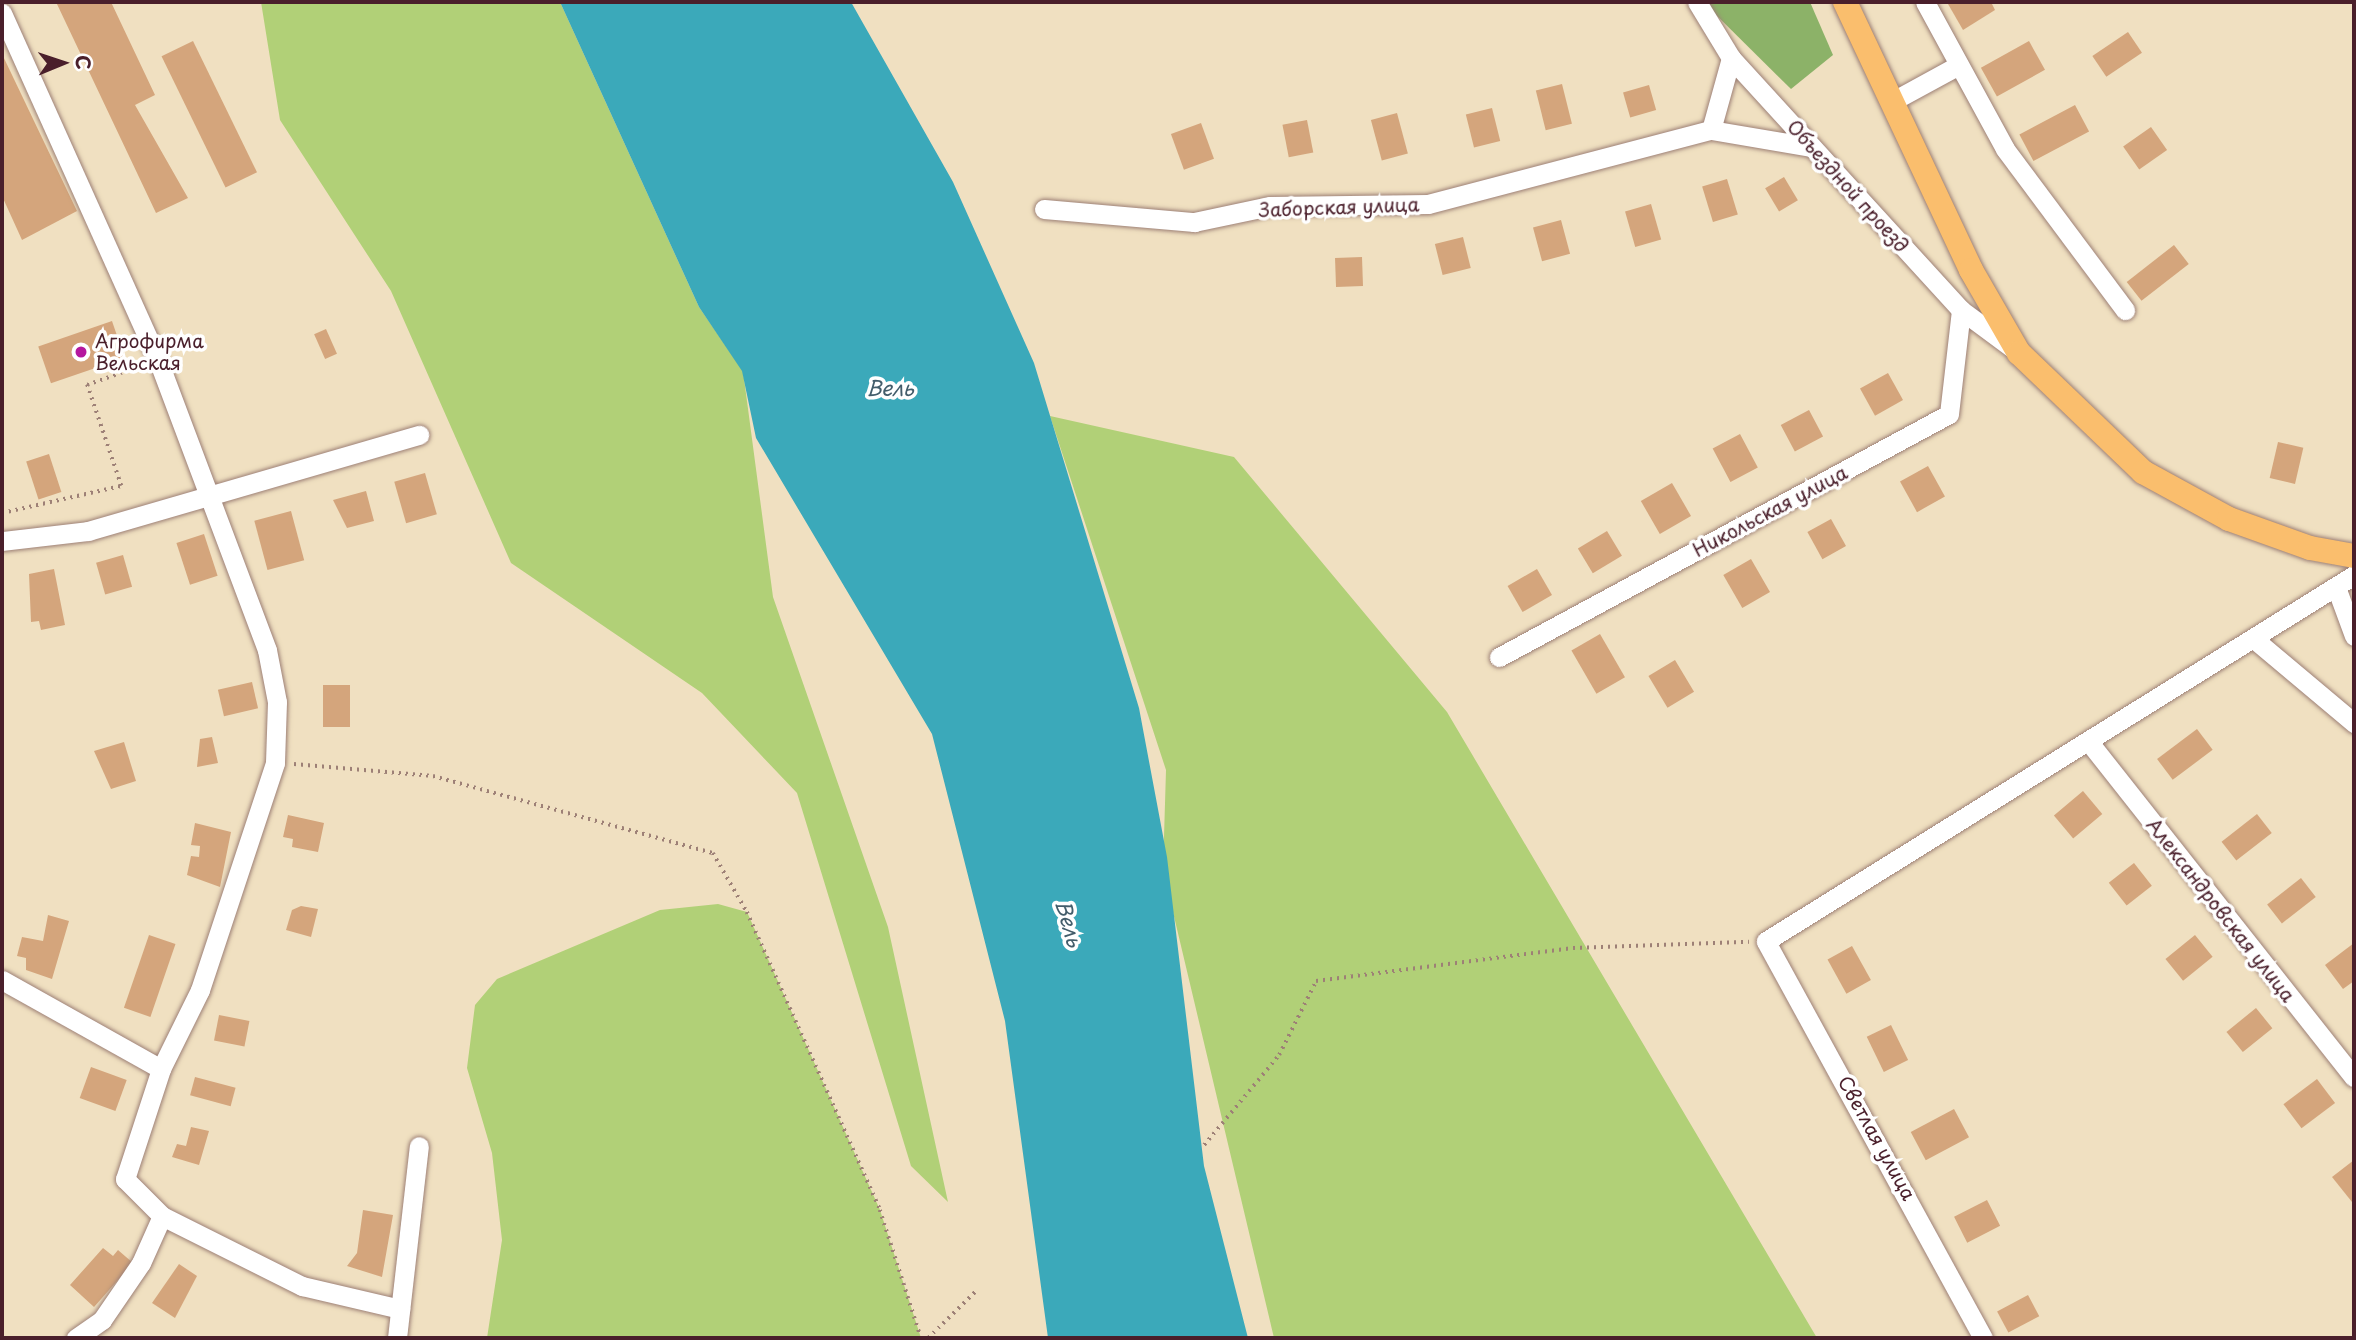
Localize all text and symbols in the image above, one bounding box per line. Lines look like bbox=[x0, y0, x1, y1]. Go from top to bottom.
north arrow bbox=[28, 28, 98, 98]
text: С bbox=[70, 55, 98, 70]
street label: Объездной проезд bbox=[1782, 115, 1914, 257]
street label: Заборская улица bbox=[1258, 193, 1420, 221]
place label: Агрофирма Вельская bbox=[95, 330, 204, 374]
marker: Агрофирма Вельская bbox=[73, 344, 89, 360]
water label: Вель bbox=[866, 374, 914, 400]
street label: Никольская улица bbox=[1688, 460, 1852, 562]
street label: Александровская улица bbox=[2142, 813, 2300, 1007]
water label: Вель bbox=[1051, 897, 1089, 949]
street label: Светлая улица bbox=[1833, 1072, 1921, 1204]

